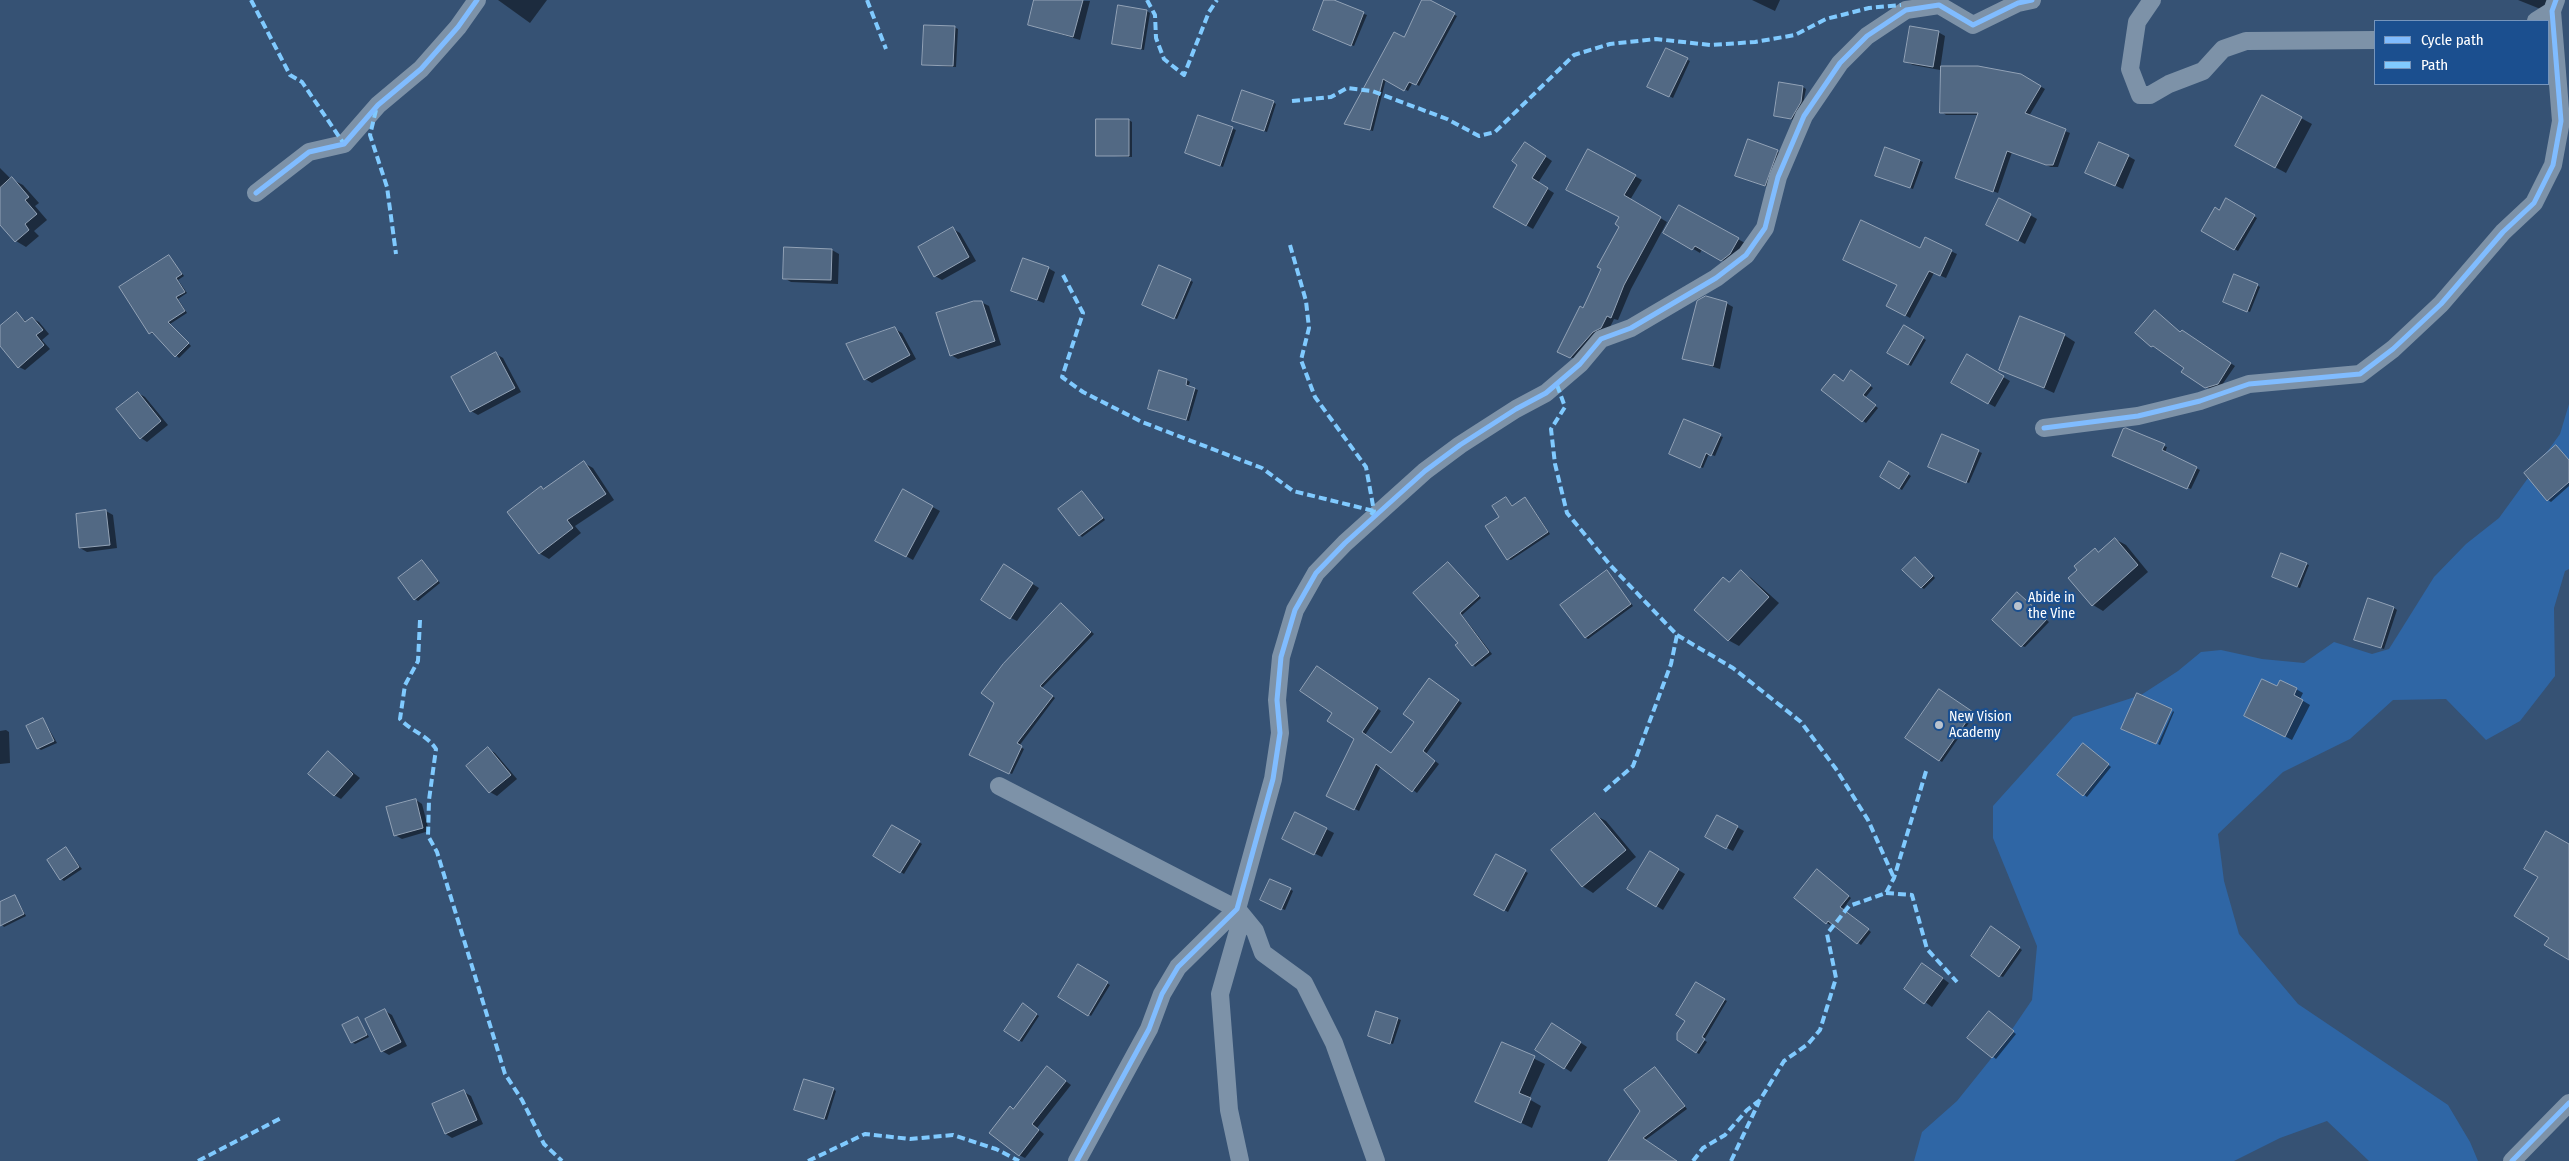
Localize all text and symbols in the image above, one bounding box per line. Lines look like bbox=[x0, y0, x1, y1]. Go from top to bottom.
legend bbox=[2374, 20, 2549, 85]
text: Cycle path bbox=[2421, 31, 2484, 49]
text: Path bbox=[2421, 56, 2448, 74]
place label: Abide in the Vine bbox=[2028, 590, 2075, 622]
marker: Abide in the Vine bbox=[2012, 600, 2024, 612]
place label: New Vision Academy bbox=[1949, 709, 2012, 742]
marker: New Vision Academy bbox=[1933, 719, 1945, 731]

